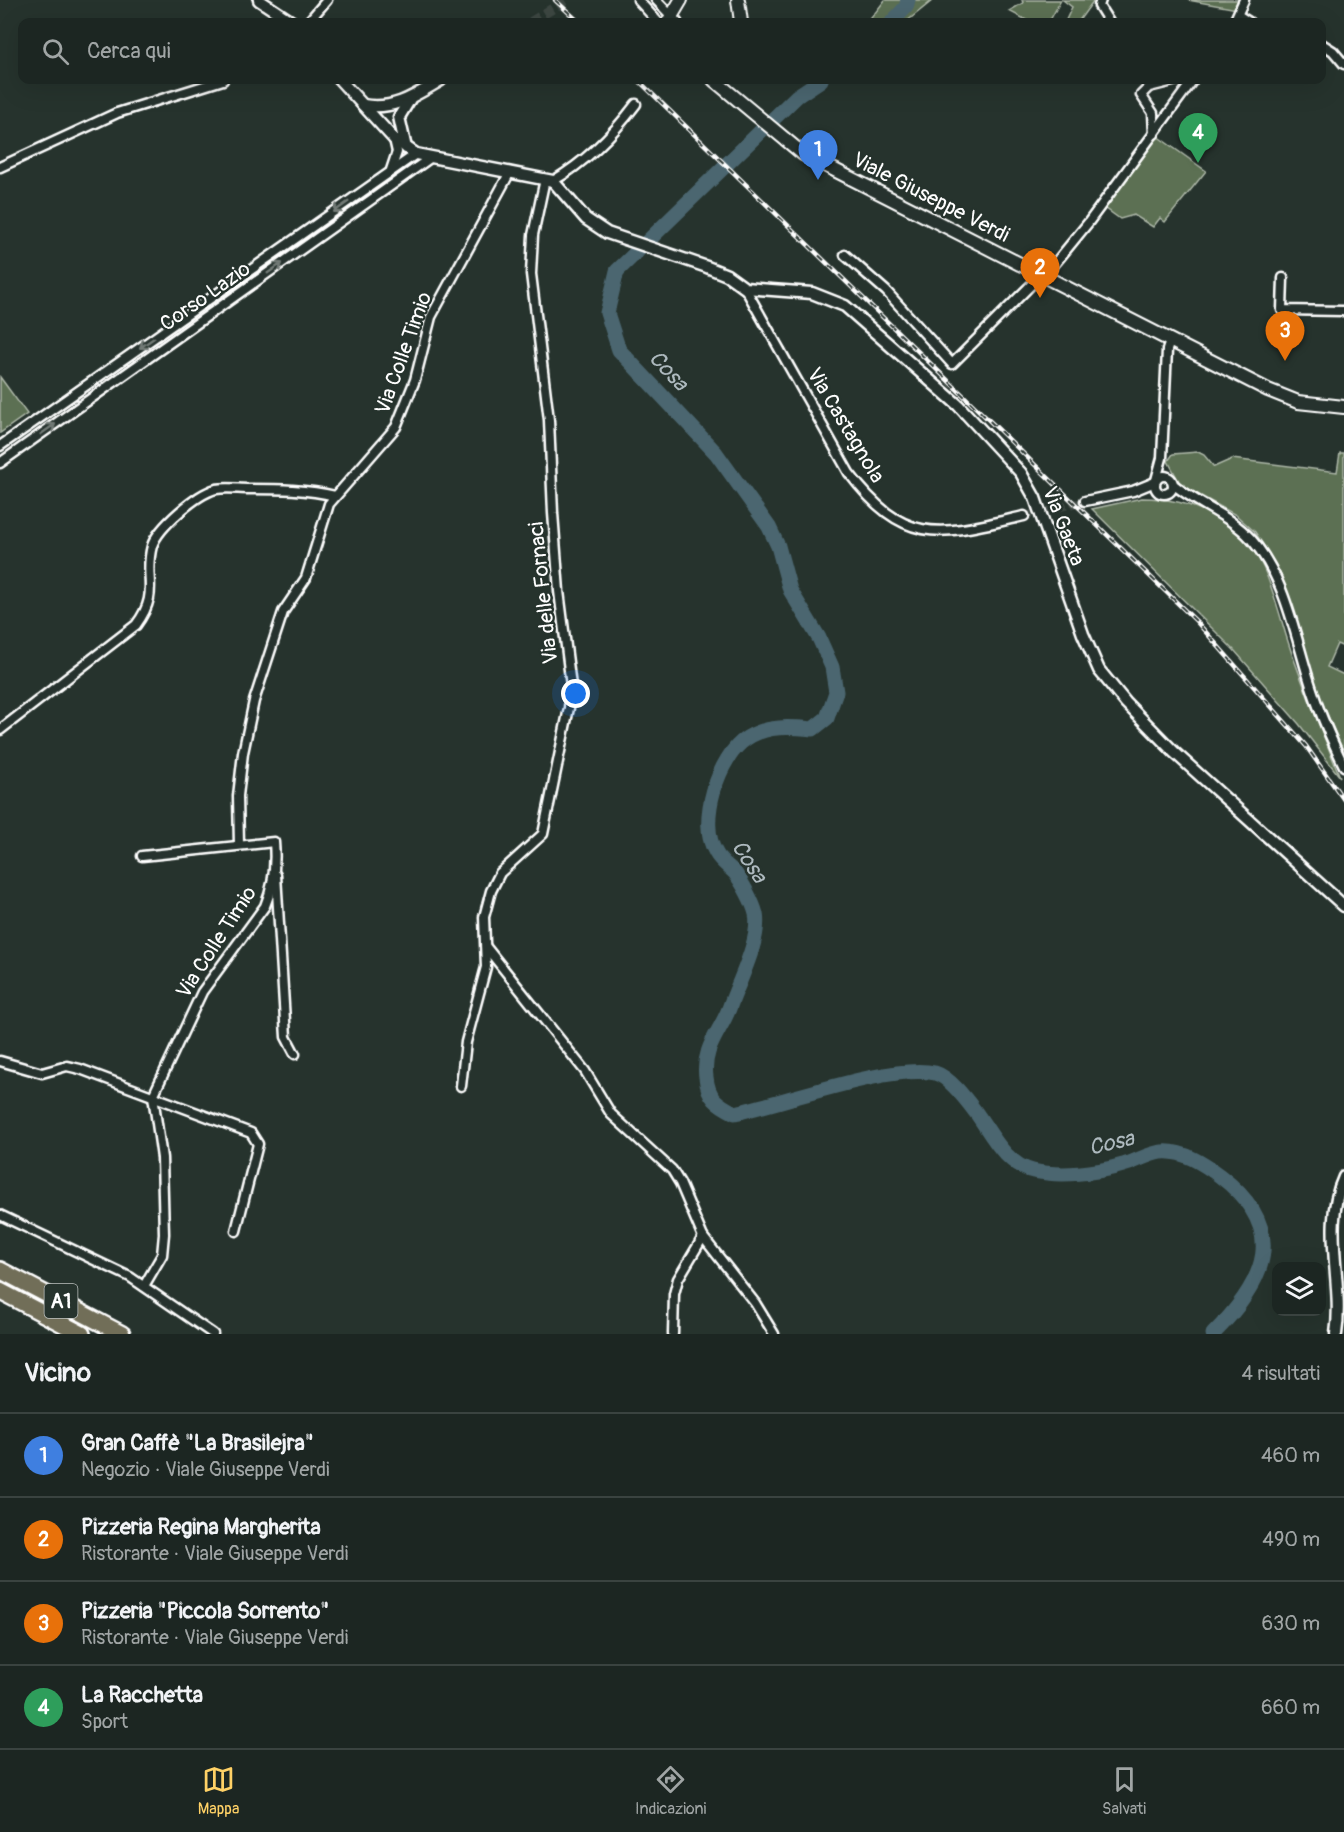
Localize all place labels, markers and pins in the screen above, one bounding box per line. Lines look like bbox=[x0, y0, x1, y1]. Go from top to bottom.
pin: 4 bbox=[1178, 114, 1218, 163]
pin: 1 bbox=[798, 130, 838, 180]
pin: 2 bbox=[1020, 248, 1060, 298]
pin: 3 bbox=[1266, 312, 1304, 361]

